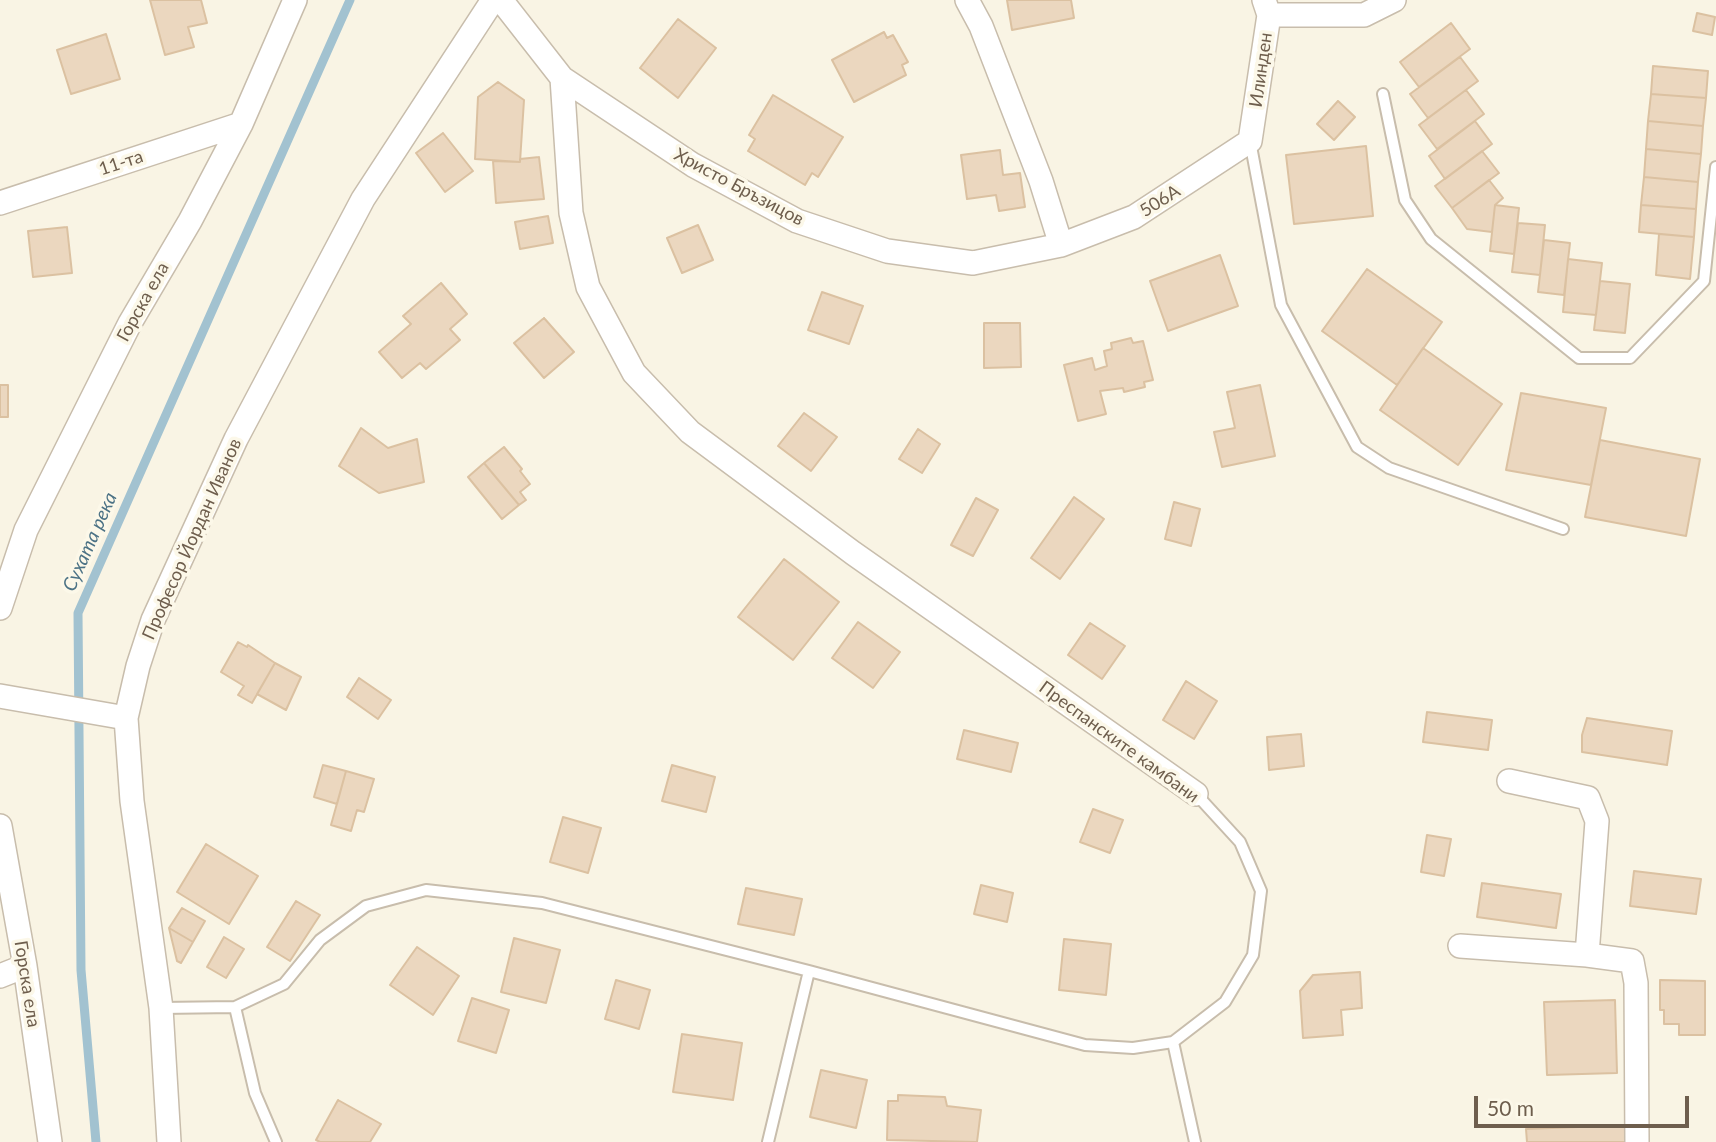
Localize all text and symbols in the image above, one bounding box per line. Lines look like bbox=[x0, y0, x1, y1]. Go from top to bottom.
street label: Илинден bbox=[1245, 31, 1277, 109]
street label: Христо Бръзицов bbox=[670, 144, 808, 230]
street label: 11-та bbox=[96, 146, 146, 180]
street label: 506А bbox=[1136, 180, 1184, 222]
street label: Горска ела bbox=[112, 259, 174, 345]
street label: Професор Йордан Иванов bbox=[138, 435, 246, 643]
water label: Сухата река bbox=[58, 489, 122, 595]
street label: Преспанските камбани bbox=[1035, 677, 1203, 807]
street label: Горска ела bbox=[10, 939, 44, 1029]
scale bar bbox=[1478, 1082, 1693, 1126]
text: 50 m bbox=[1487, 1095, 1534, 1120]

